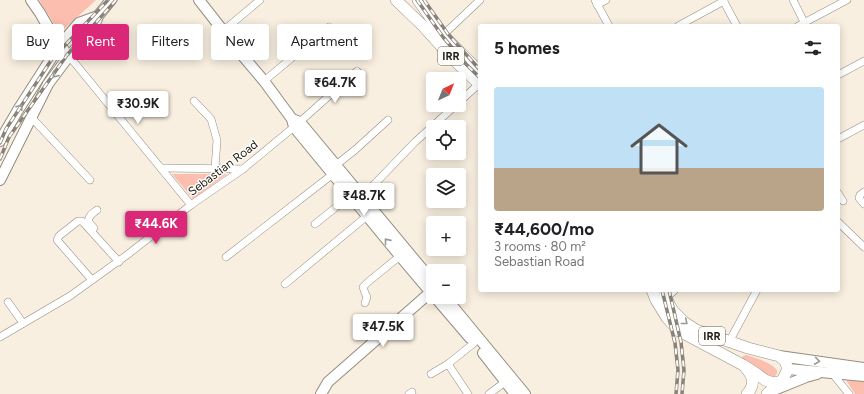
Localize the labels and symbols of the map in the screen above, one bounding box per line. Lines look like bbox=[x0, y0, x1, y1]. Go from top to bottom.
road number: IRR bbox=[438, 47, 464, 65]
pin: ₹64.7K bbox=[302, 70, 368, 104]
one-way arrow bbox=[52, 71, 59, 78]
north arrow bbox=[426, 72, 466, 112]
pin: ₹30.9K bbox=[105, 91, 171, 125]
one-way arrow bbox=[15, 105, 22, 112]
street label: Sebastian Road bbox=[185, 137, 261, 199]
pin: ₹48.7K bbox=[331, 183, 397, 217]
pin: ₹44.6K bbox=[123, 211, 189, 245]
one-way arrow bbox=[385, 238, 392, 245]
pin: ₹47.5K bbox=[350, 314, 416, 348]
one-way arrow bbox=[680, 317, 687, 324]
road number: IRR bbox=[699, 327, 725, 345]
one-way arrow bbox=[814, 356, 820, 365]

